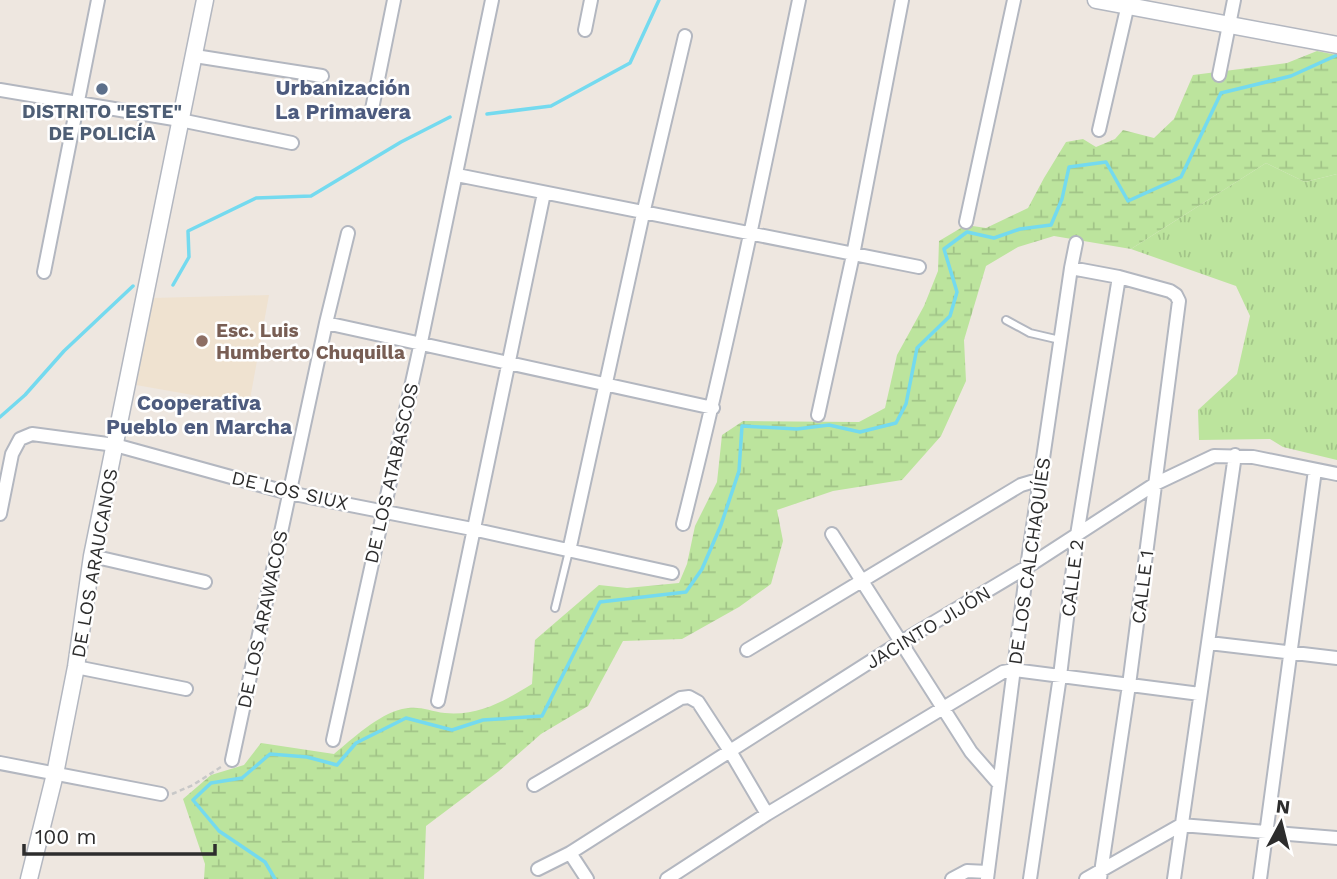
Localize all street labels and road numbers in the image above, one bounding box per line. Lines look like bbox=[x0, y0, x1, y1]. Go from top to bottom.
street label: DE LOS ATABASCOS bbox=[360, 381, 423, 566]
street label: DE LOS CALCHAQUÍES bbox=[1004, 456, 1055, 666]
street label: DE LOS SIUX bbox=[229, 466, 350, 515]
street label: DE LOS ARAUCANOS bbox=[66, 467, 122, 660]
street label: DE LOS ARAWACOS bbox=[232, 528, 293, 710]
street label: CALLE 2 bbox=[1056, 538, 1089, 618]
street label: CALLE 1 bbox=[1127, 549, 1158, 625]
street label: JACINTO JIJÓN bbox=[862, 581, 995, 674]

